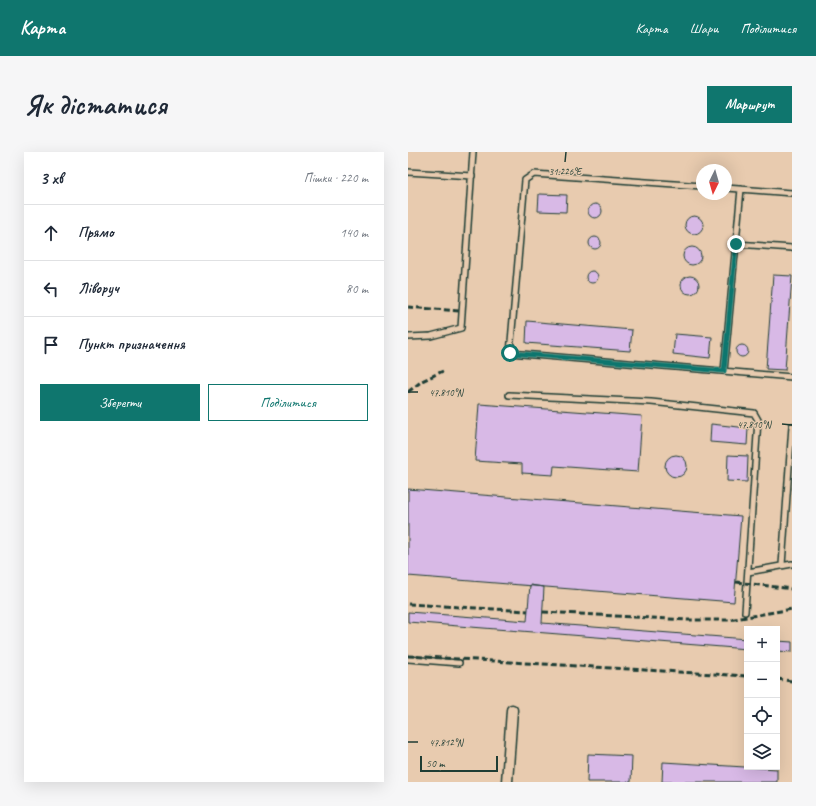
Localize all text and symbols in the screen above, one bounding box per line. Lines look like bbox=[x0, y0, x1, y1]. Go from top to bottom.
text: Карта bbox=[20, 16, 65, 40]
text: Карта bbox=[636, 20, 668, 37]
text: Шари bbox=[690, 20, 718, 37]
text: Поділитися bbox=[740, 20, 796, 37]
button: Маршрут bbox=[707, 86, 792, 123]
text: Як дістатися bbox=[24, 87, 167, 122]
north arrow bbox=[696, 164, 732, 200]
text: 31.226°E bbox=[549, 165, 583, 178]
text: 3 хв bbox=[40, 168, 63, 189]
text: Пішки · 220 m bbox=[304, 170, 368, 186]
icon: ahead bbox=[40, 222, 62, 244]
text: Прямо bbox=[78, 223, 114, 242]
text: 140 m bbox=[340, 225, 368, 241]
route end bbox=[727, 235, 745, 253]
icon: left bbox=[40, 278, 62, 300]
text: Ліворуч bbox=[78, 279, 119, 298]
text: 80 m bbox=[346, 281, 368, 297]
icon: arrive bbox=[40, 334, 62, 356]
text: Пункт призначення bbox=[78, 335, 185, 354]
route start bbox=[501, 344, 519, 362]
button: Зберегти bbox=[40, 384, 200, 421]
button: Поділитися bbox=[208, 384, 368, 421]
text: 47.810°N bbox=[429, 386, 465, 399]
text: 47.810°N bbox=[737, 418, 773, 431]
map controls bbox=[744, 626, 780, 770]
button: + bbox=[744, 626, 780, 662]
button: − bbox=[744, 662, 780, 698]
button: locate bbox=[744, 698, 780, 734]
button: layers bbox=[744, 734, 780, 770]
text: 47.812°N bbox=[429, 736, 465, 749]
scale bar bbox=[420, 754, 498, 773]
text: 50 m bbox=[426, 756, 445, 770]

